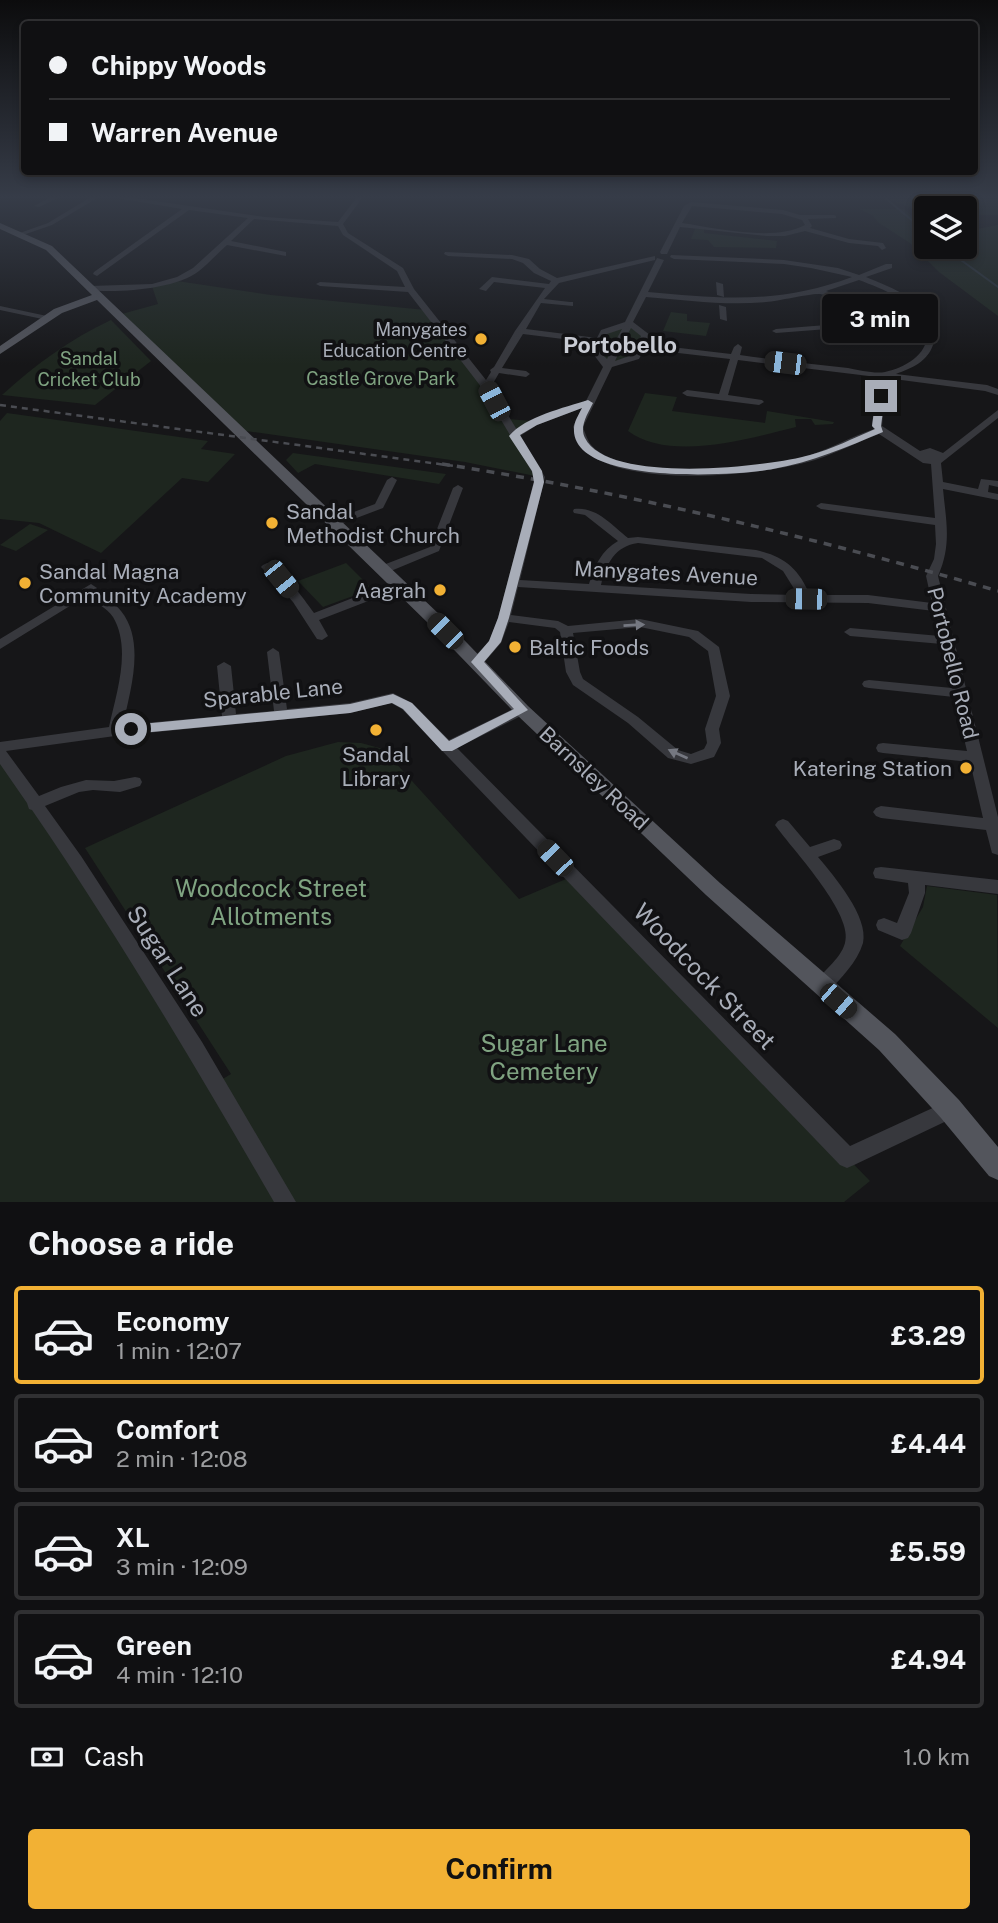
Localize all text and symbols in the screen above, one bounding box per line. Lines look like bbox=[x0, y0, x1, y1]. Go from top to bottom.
text: Chippy Woods bbox=[91, 50, 266, 81]
text: Warren Avenue bbox=[91, 117, 278, 148]
map controls bbox=[914, 196, 977, 259]
button: layers bbox=[914, 196, 977, 259]
callout: 3 min bbox=[823, 294, 939, 344]
text: 3 min bbox=[850, 305, 910, 332]
place label: Manygates Education Centre bbox=[322, 319, 467, 361]
marker: Manygates Education Centre bbox=[473, 331, 489, 347]
district label: Portobello bbox=[563, 331, 677, 358]
park label: Sandal Cricket Club bbox=[37, 348, 141, 390]
car bbox=[763, 350, 808, 376]
park label: Castle Grove Park bbox=[306, 368, 456, 389]
car bbox=[475, 378, 514, 424]
route end bbox=[865, 380, 897, 412]
place label: Sandal Methodist Church bbox=[286, 499, 460, 548]
marker: Sandal Methodist Church bbox=[264, 515, 280, 531]
car bbox=[260, 556, 303, 602]
street label: Manygates Avenue bbox=[573, 556, 759, 590]
place label: Sandal Magna Community Academy bbox=[39, 559, 247, 608]
marker: Sandal Magna Community Academy bbox=[17, 575, 33, 591]
place label: Aagrah bbox=[355, 578, 426, 603]
marker: Aagrah bbox=[432, 582, 448, 598]
street label: Portobello Road bbox=[922, 584, 984, 742]
car bbox=[785, 588, 828, 610]
car bbox=[423, 609, 468, 653]
one-way arrow bbox=[623, 619, 645, 630]
place label: Baltic Foods bbox=[529, 635, 649, 660]
marker: Baltic Foods bbox=[507, 639, 523, 655]
street label: Sparable Lane bbox=[202, 673, 344, 713]
route start bbox=[115, 713, 147, 745]
street label: Barnsley Road bbox=[534, 721, 654, 835]
marker: Sandal Library bbox=[368, 722, 384, 738]
place label: Sandal Library bbox=[341, 742, 411, 791]
one-way arrow bbox=[668, 748, 688, 760]
place label: Katering Station bbox=[793, 756, 952, 781]
marker: Katering Station bbox=[958, 760, 974, 776]
car bbox=[533, 836, 578, 880]
park label: Woodcock Street Allotments bbox=[175, 874, 367, 930]
street label: Woodcock Street bbox=[628, 897, 782, 1055]
street label: Sugar Lane bbox=[122, 900, 214, 1022]
car bbox=[816, 979, 861, 1023]
park label: Sugar Lane Cemetery bbox=[480, 1029, 608, 1085]
text: Choose a ride bbox=[28, 1225, 234, 1262]
icon: car bbox=[32, 1304, 95, 1367]
text: Economy bbox=[116, 1306, 229, 1337]
text: £3.29 bbox=[891, 1320, 966, 1351]
text: 1 min · 12:07 bbox=[116, 1337, 242, 1364]
icon: car bbox=[32, 1412, 95, 1475]
text: Comfort bbox=[116, 1414, 219, 1445]
text: £4.44 bbox=[891, 1428, 966, 1459]
text: 2 min · 12:08 bbox=[116, 1445, 248, 1472]
icon: car bbox=[32, 1520, 95, 1583]
text: XL bbox=[116, 1522, 150, 1553]
text: £5.59 bbox=[890, 1536, 966, 1567]
text: 3 min · 12:09 bbox=[116, 1553, 248, 1580]
icon: car bbox=[32, 1628, 95, 1691]
text: Green bbox=[116, 1630, 192, 1661]
text: £4.94 bbox=[891, 1644, 966, 1675]
text: 4 min · 12:10 bbox=[116, 1661, 243, 1688]
icon: cash bbox=[28, 1738, 66, 1776]
text: Cash bbox=[84, 1741, 144, 1772]
text: 1.0 km bbox=[903, 1743, 970, 1770]
button: Confirm bbox=[28, 1829, 970, 1909]

